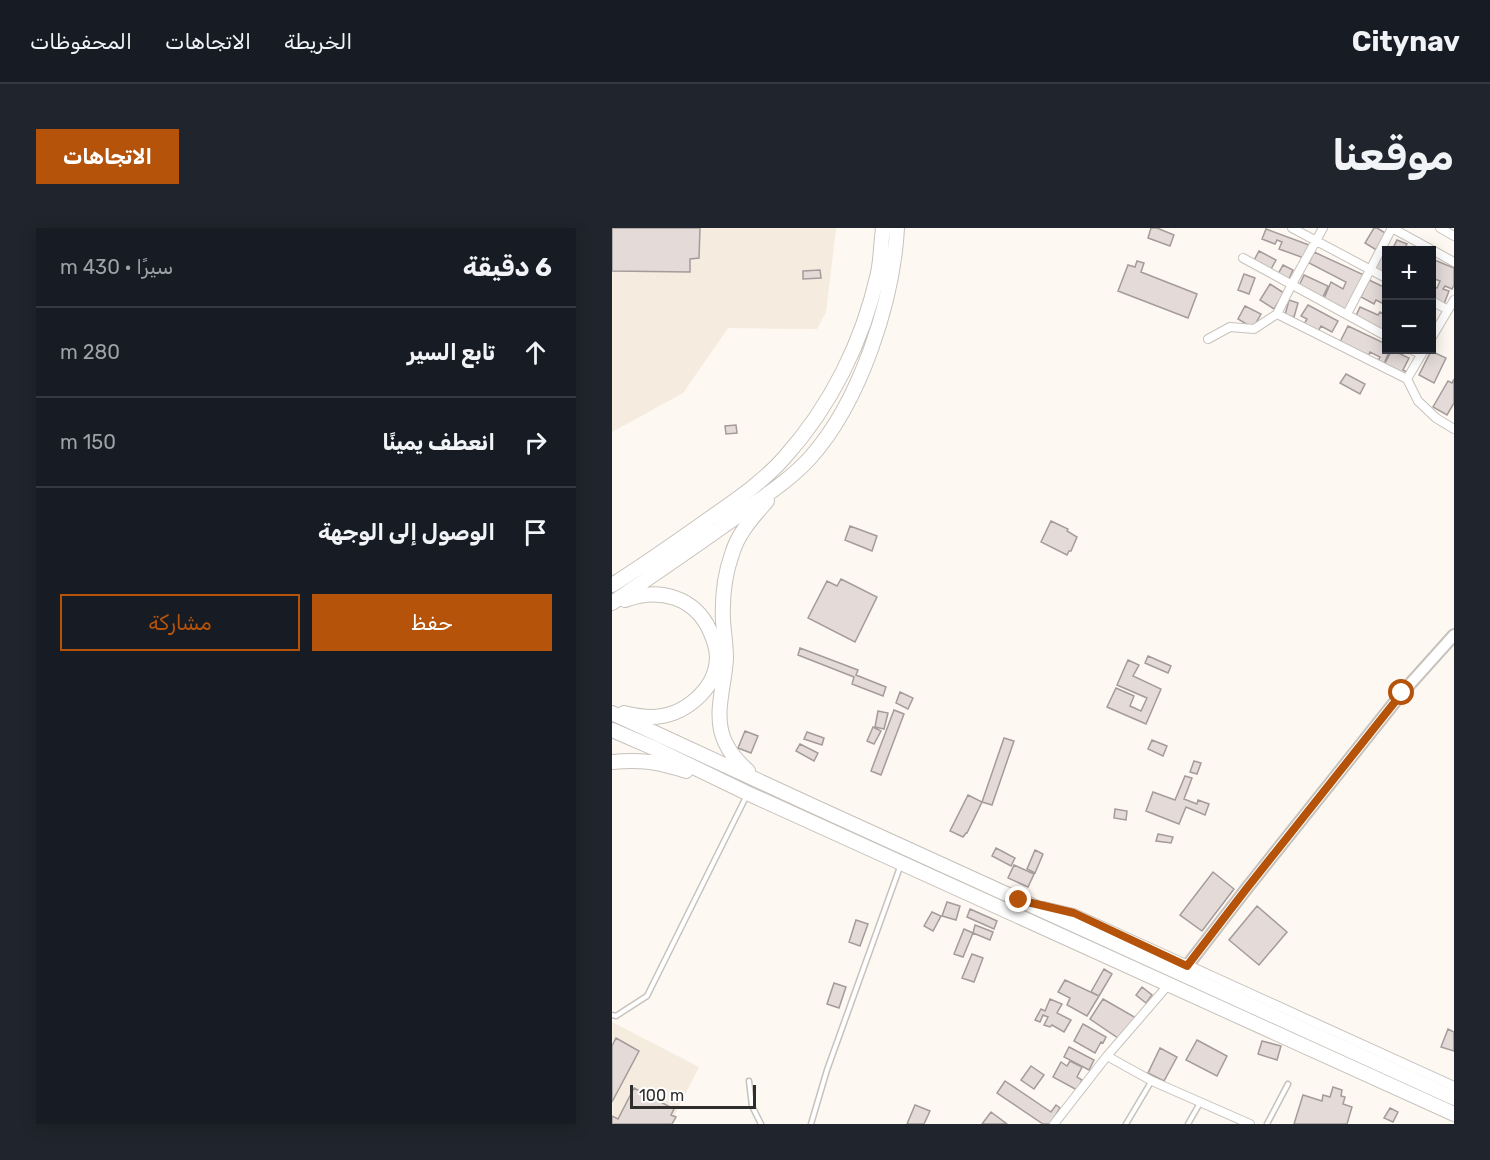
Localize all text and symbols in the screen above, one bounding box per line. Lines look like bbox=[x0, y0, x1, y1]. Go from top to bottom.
text: Citynav bbox=[1352, 25, 1460, 58]
text: المحفوظات bbox=[30, 29, 132, 54]
text: الاتجاهات bbox=[165, 29, 251, 54]
text: الخريطة bbox=[284, 29, 352, 54]
button: الاتجاهات bbox=[36, 129, 179, 184]
text: موقعنا bbox=[1332, 131, 1454, 181]
map controls bbox=[1382, 246, 1436, 354]
button: + bbox=[1382, 246, 1436, 300]
text: 6 دقيقة bbox=[463, 252, 552, 283]
text: سيرًا · 430 m bbox=[60, 255, 173, 279]
button: − bbox=[1382, 300, 1436, 354]
icon: ahead bbox=[519, 336, 552, 369]
text: تابع السير bbox=[407, 339, 495, 366]
text: 280 m bbox=[60, 340, 120, 364]
icon: right bbox=[519, 426, 552, 459]
text: انعطف يمينًا bbox=[382, 429, 495, 456]
text: 150 m bbox=[60, 430, 116, 454]
icon: arrive bbox=[519, 516, 552, 549]
text: الوصول إلى الوجهة bbox=[318, 519, 495, 546]
button: مشاركة bbox=[60, 594, 300, 651]
button: حفظ bbox=[312, 594, 552, 651]
route start bbox=[1388, 679, 1414, 705]
route end bbox=[1005, 886, 1031, 912]
scale bar bbox=[630, 1082, 756, 1110]
text: 100 m bbox=[639, 1086, 684, 1105]

